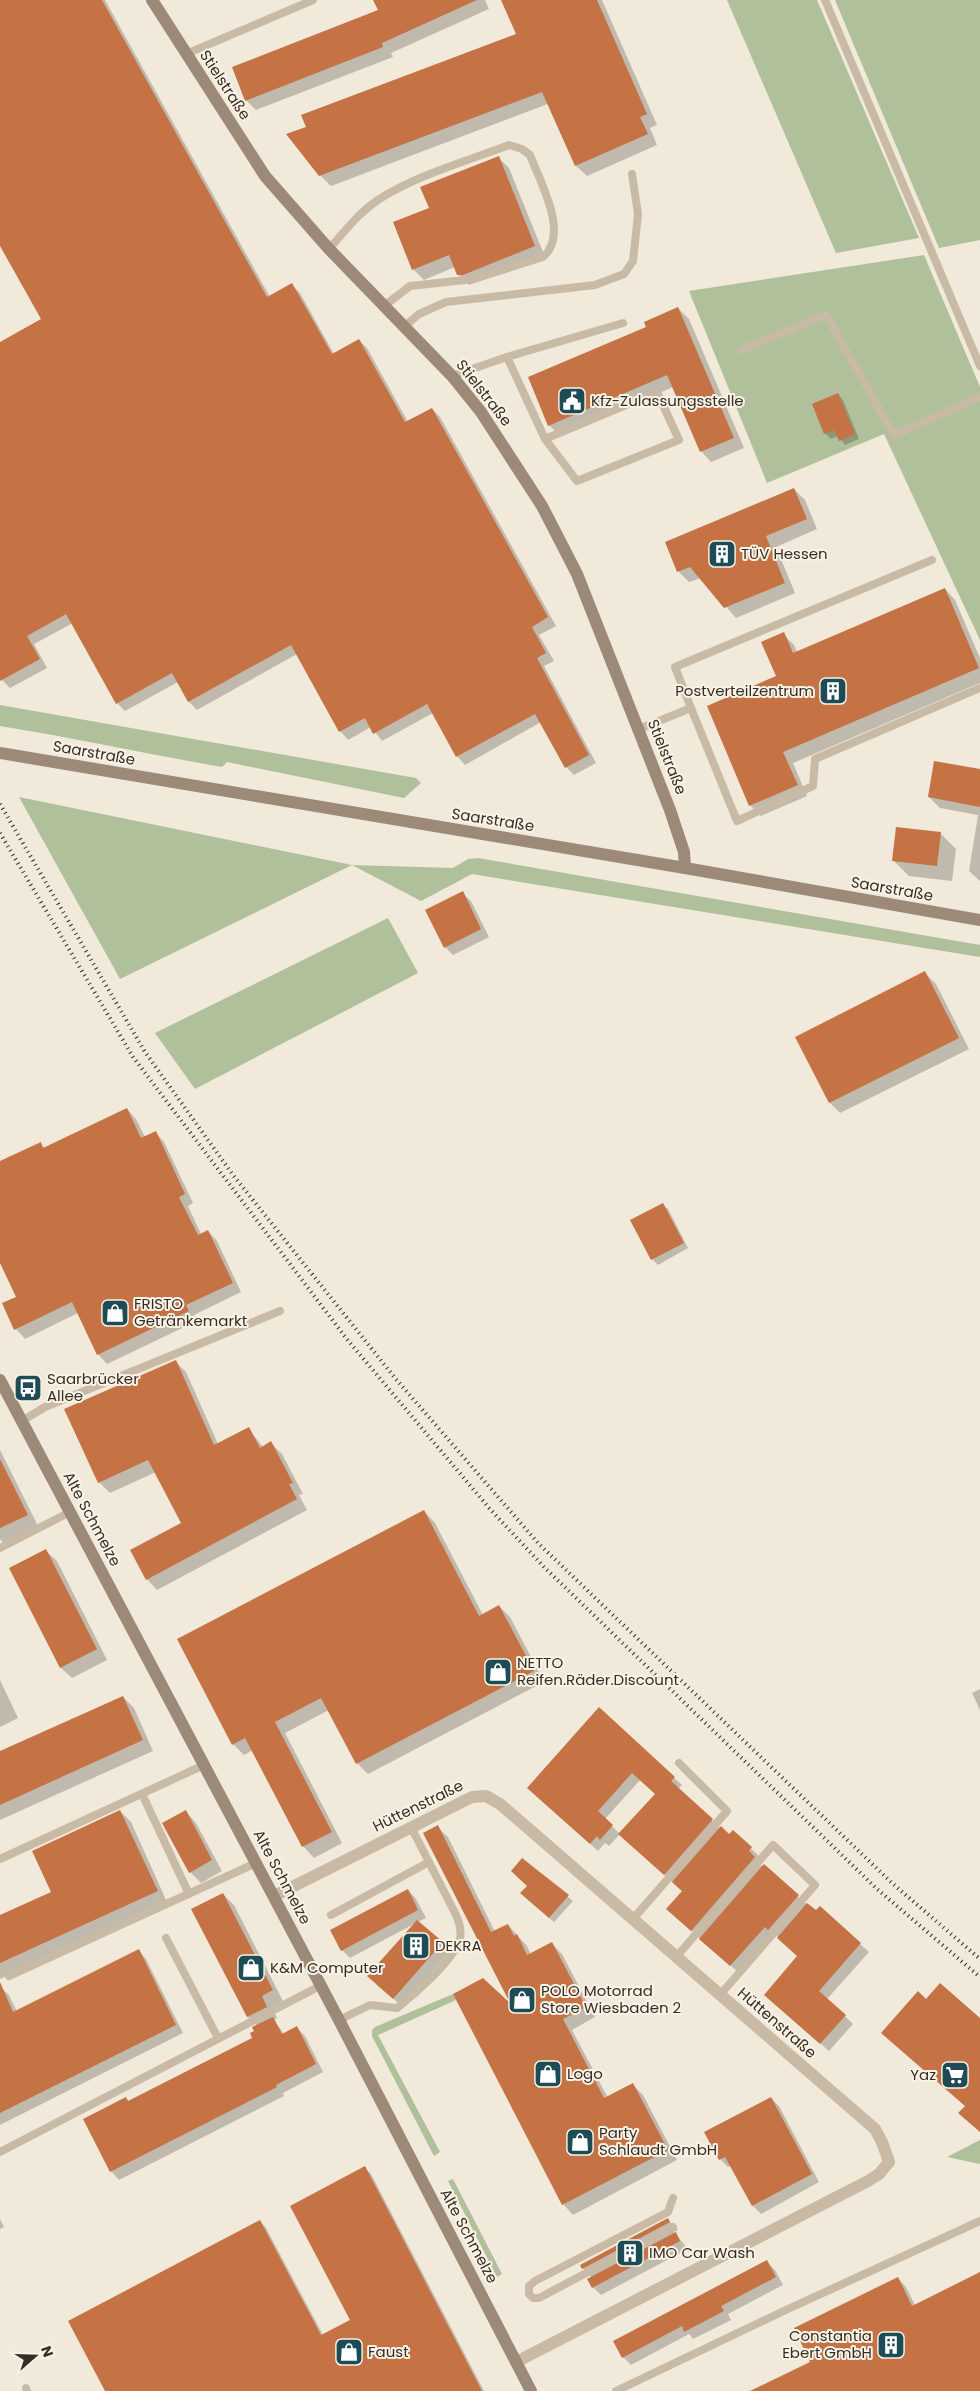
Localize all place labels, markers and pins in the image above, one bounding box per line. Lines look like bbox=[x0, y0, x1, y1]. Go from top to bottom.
public building icon: Kfz-Zulassungsstelle bbox=[557, 386, 587, 416]
place label: Kfz-Zulassungsstelle bbox=[591, 390, 744, 411]
building icon: TÜV Hessen bbox=[707, 539, 737, 569]
place label: TÜV Hessen bbox=[741, 543, 828, 564]
building icon: Postverteilzentrum bbox=[818, 676, 848, 706]
place label: Postverteilzentrum bbox=[675, 680, 814, 701]
place label: FRISTO Getränkemarkt bbox=[134, 1293, 247, 1331]
shop icon: FRISTO Getränkemarkt bbox=[100, 1298, 130, 1328]
place label: Saarbrücker Allee bbox=[47, 1368, 139, 1406]
bus stop icon: Saarbrücker Allee bbox=[13, 1373, 43, 1403]
place label: NETTO Reifen.Räder.Discount bbox=[517, 1652, 679, 1690]
shop icon: NETTO Reifen.Räder.Discount bbox=[483, 1657, 513, 1687]
building icon: DEKRA bbox=[401, 1931, 431, 1961]
place label: DEKRA bbox=[435, 1935, 482, 1956]
shop icon: K&M Computer bbox=[236, 1953, 266, 1983]
place label: K&M Computer bbox=[270, 1957, 384, 1978]
place label: POLO Motorrad Store Wiesbaden 2 bbox=[541, 1980, 681, 2018]
shop icon: POLO Motorrad Store Wiesbaden 2 bbox=[507, 1985, 537, 2015]
shop icon: Logo bbox=[533, 2059, 563, 2089]
supermarket icon: Yaz bbox=[940, 2060, 970, 2090]
place label: Logo bbox=[567, 2063, 603, 2084]
place label: Yaz bbox=[910, 2064, 936, 2085]
place label: Party Schlaudt GmbH bbox=[599, 2122, 717, 2160]
shop icon: Party Schlaudt GmbH bbox=[565, 2127, 595, 2157]
building icon: IMO Car Wash bbox=[615, 2238, 645, 2268]
place label: IMO Car Wash bbox=[649, 2242, 755, 2263]
place label: Constantia Ebert GmbH bbox=[782, 2325, 872, 2363]
building icon: Constantia Ebert GmbH bbox=[876, 2330, 906, 2360]
shop icon: Faust bbox=[334, 2337, 364, 2367]
place label: Faust bbox=[368, 2341, 409, 2362]

